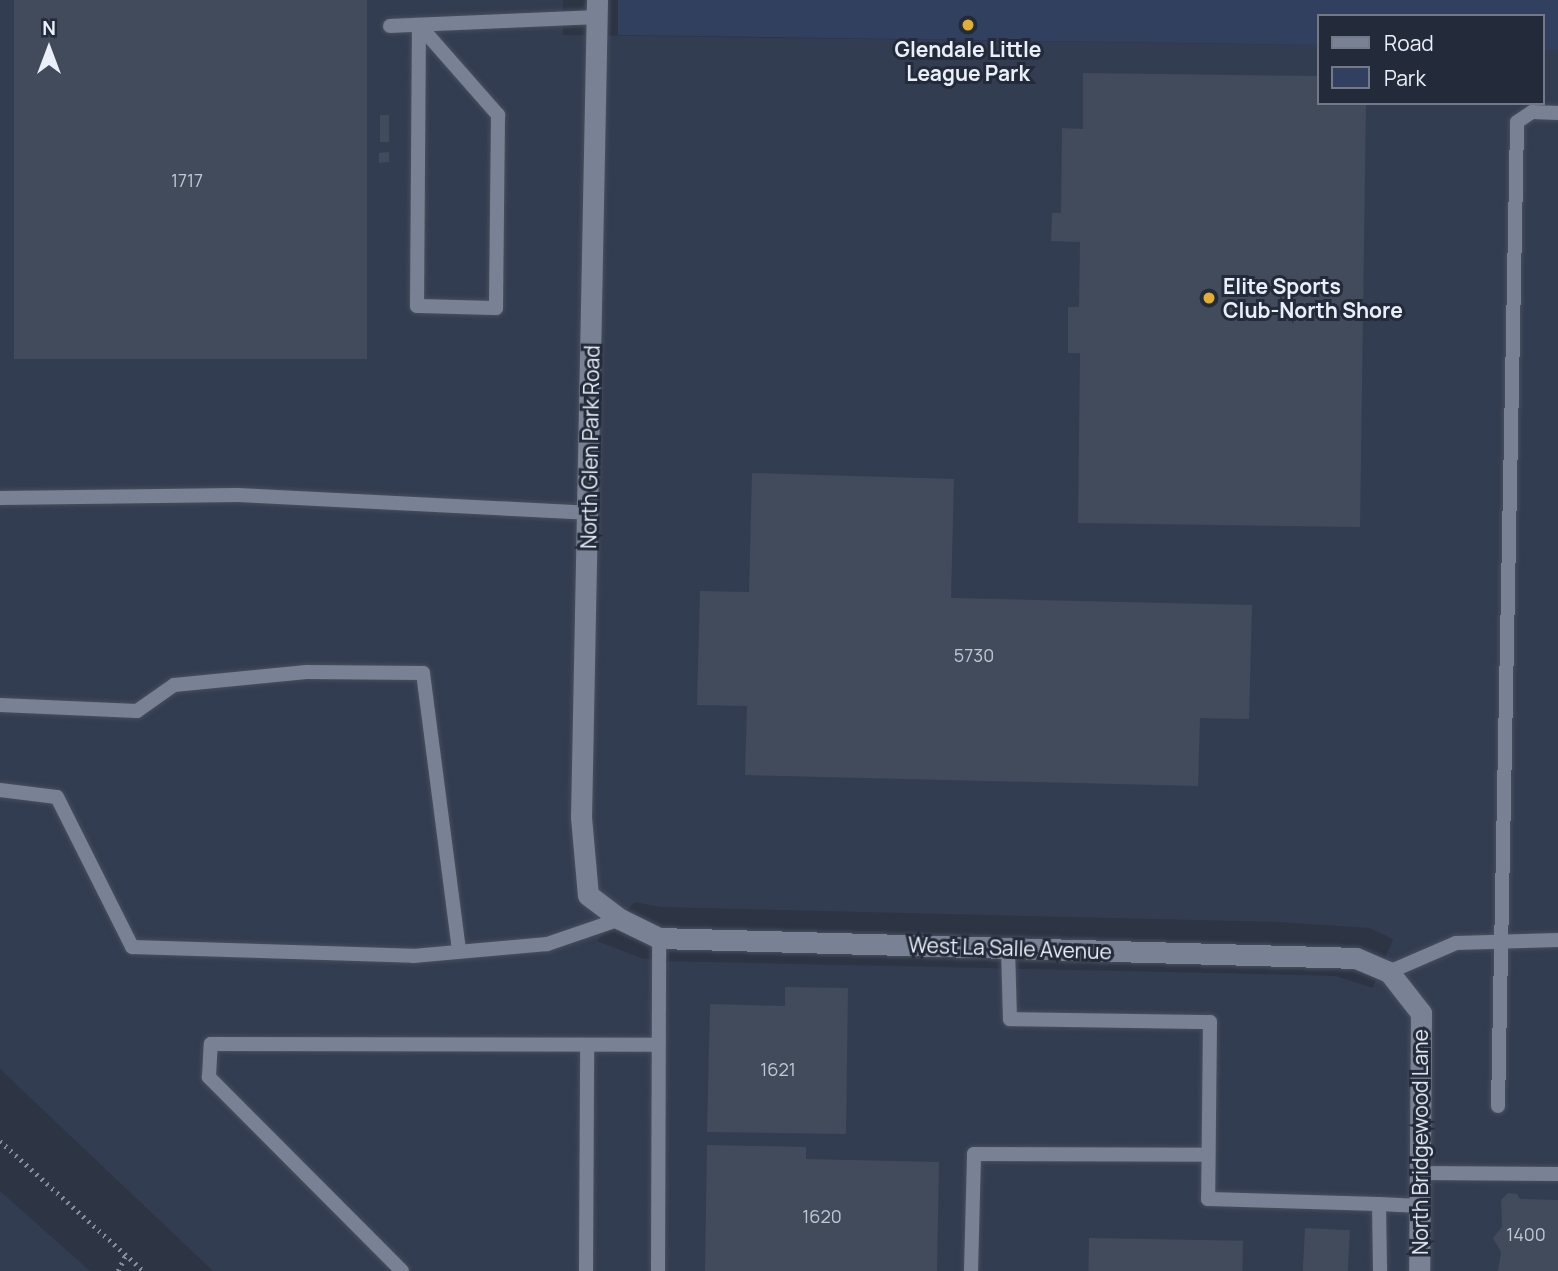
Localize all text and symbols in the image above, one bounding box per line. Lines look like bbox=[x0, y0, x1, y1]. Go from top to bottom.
north arrow bbox=[14, 14, 84, 84]
legend bbox=[1316, 14, 1544, 105]
text: N bbox=[42, 15, 56, 41]
marker: Glendale Little League Park bbox=[960, 17, 976, 33]
text: Road bbox=[1384, 29, 1434, 57]
place label: Glendale Little League Park bbox=[895, 36, 1041, 86]
text: Park bbox=[1384, 64, 1426, 92]
house number: 1717 bbox=[171, 169, 203, 191]
place label: Elite Sports Club-North Shore bbox=[1223, 273, 1403, 323]
marker: Elite Sports Club-North Shore bbox=[1201, 290, 1217, 306]
street label: North Glen Park Road bbox=[576, 345, 604, 549]
house number: 5730 bbox=[954, 644, 994, 666]
street label: West La Salle Avenue bbox=[908, 932, 1112, 964]
street label: North Bridgewood Lane bbox=[1407, 1029, 1433, 1255]
house number: 1621 bbox=[760, 1058, 796, 1080]
house number: 1620 bbox=[802, 1205, 842, 1227]
house number: 1400 bbox=[1506, 1223, 1546, 1245]

